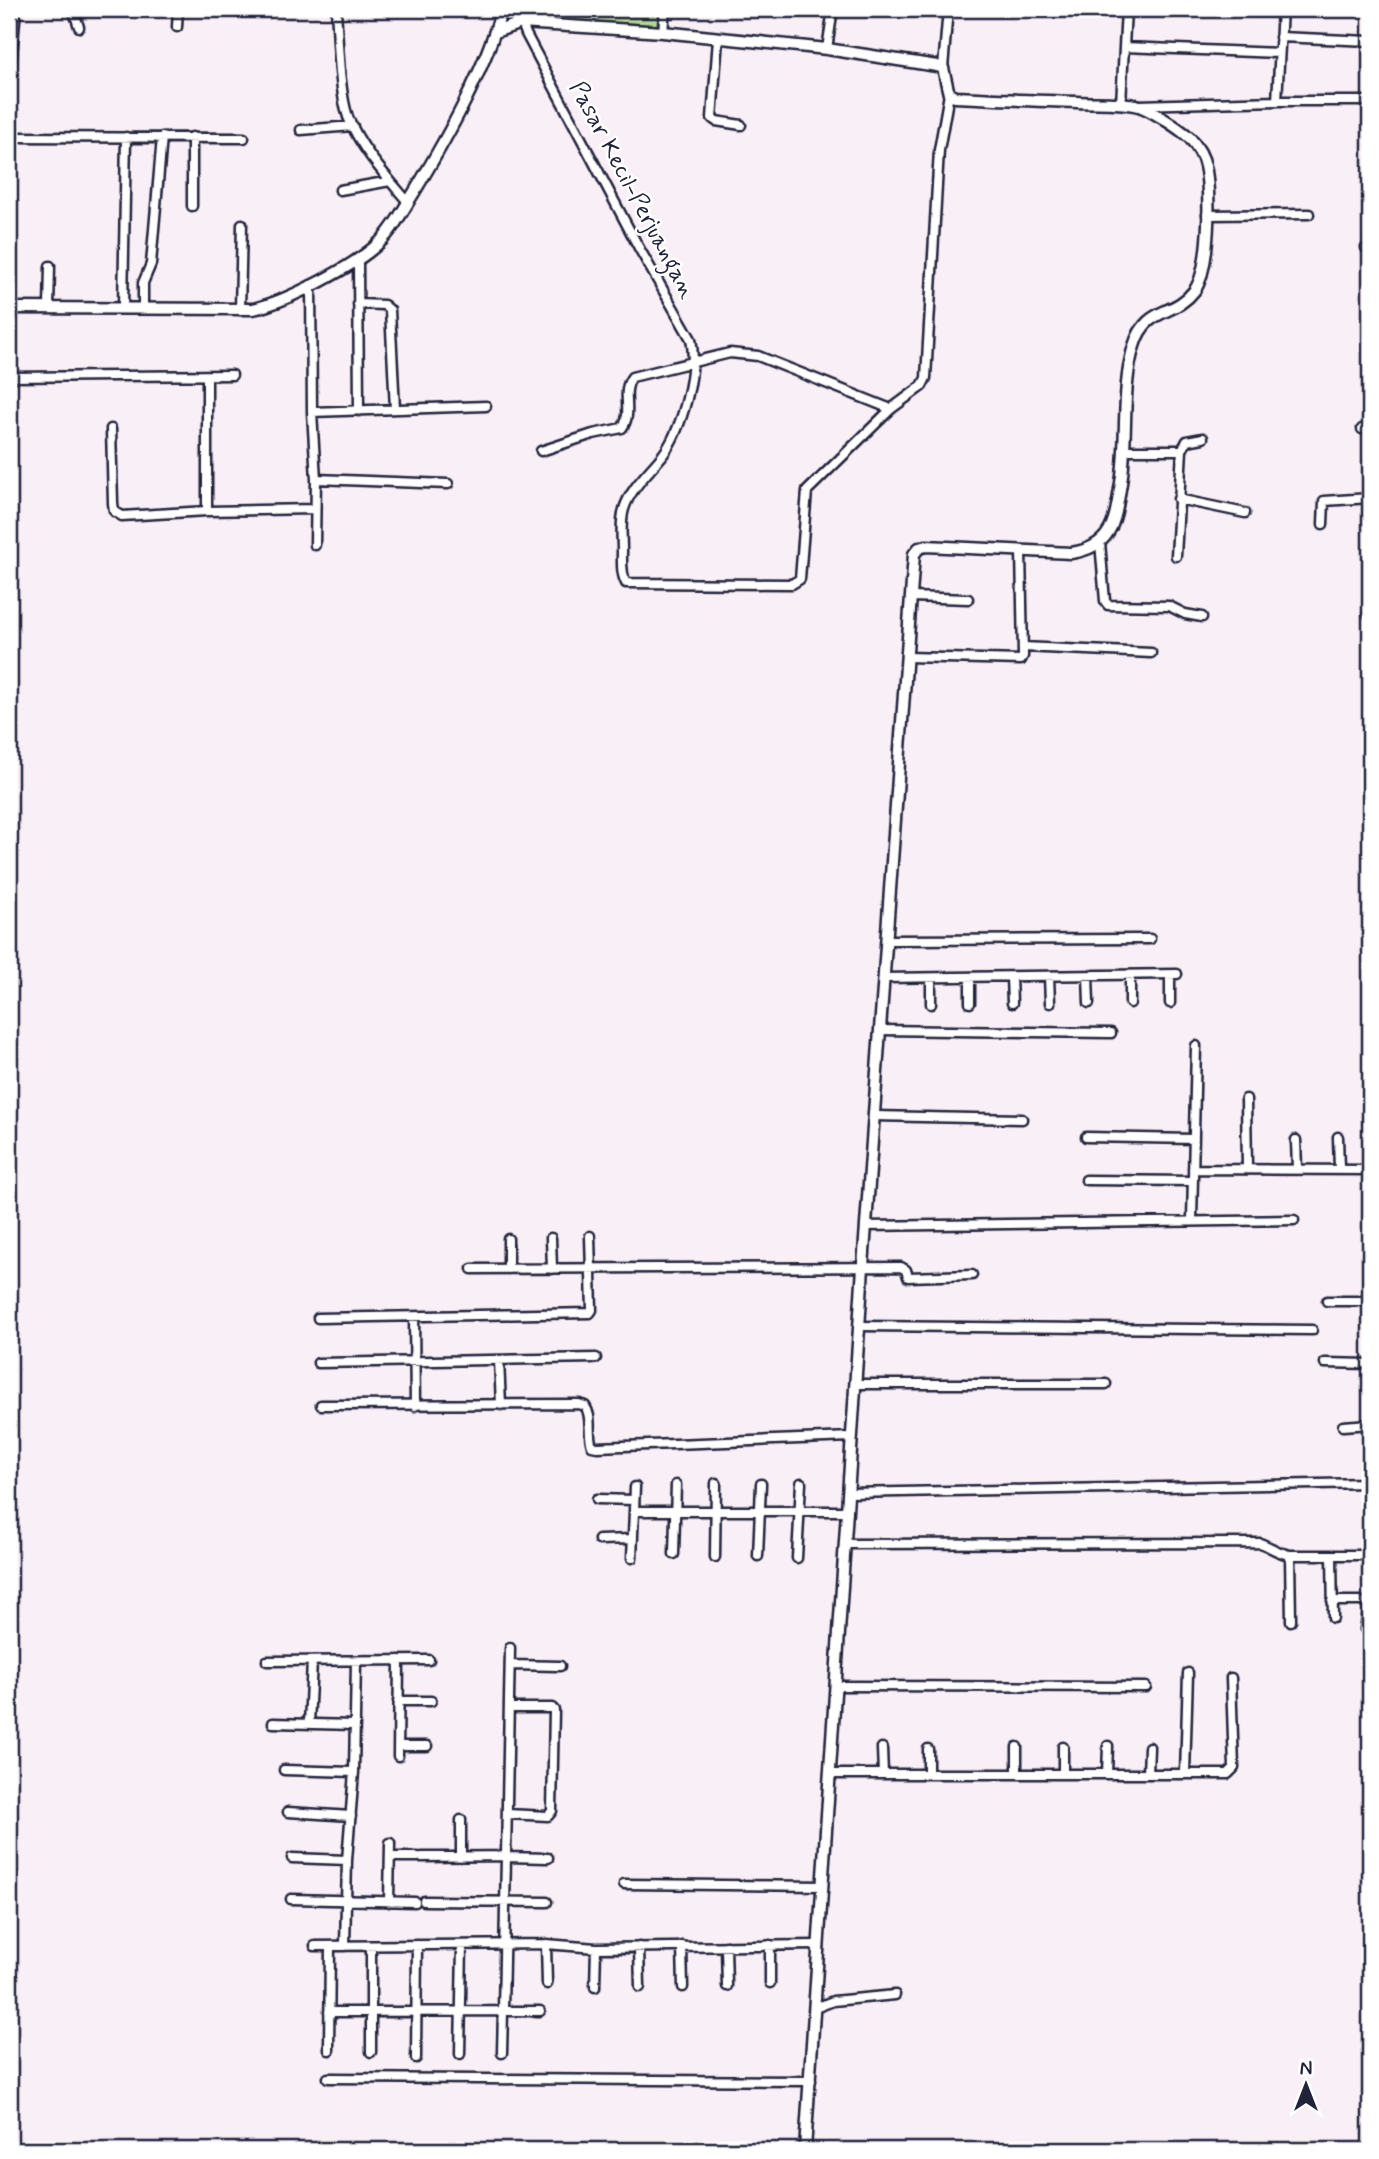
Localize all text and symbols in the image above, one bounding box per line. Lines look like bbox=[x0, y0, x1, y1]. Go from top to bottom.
street label: Pasar Kecil-Perjuangan bbox=[559, 76, 703, 306]
north arrow bbox=[1270, 2050, 1340, 2120]
text: N bbox=[1300, 2057, 1312, 2082]

